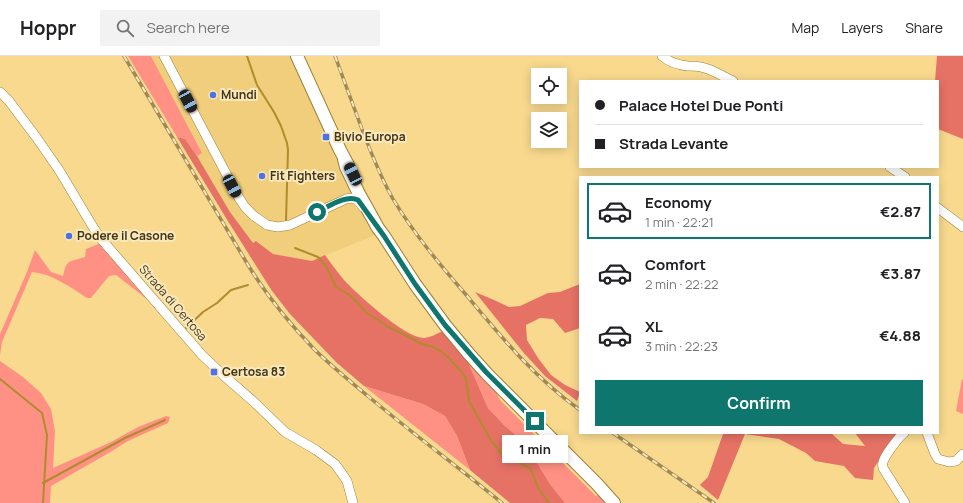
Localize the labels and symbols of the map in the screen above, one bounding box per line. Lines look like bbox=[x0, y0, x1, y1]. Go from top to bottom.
place label: Mundi bbox=[221, 86, 257, 103]
car bbox=[177, 88, 199, 114]
marker: Mundi bbox=[208, 90, 218, 100]
place label: Bivio Europa bbox=[334, 128, 406, 145]
marker: Bivio Europa bbox=[321, 132, 331, 142]
car bbox=[342, 161, 364, 187]
place label: Fit Fighters bbox=[270, 167, 335, 184]
marker: Fit Fighters bbox=[257, 171, 267, 181]
car bbox=[221, 173, 243, 199]
route start bbox=[308, 203, 326, 221]
place label: Podere il Casone bbox=[77, 227, 174, 244]
marker: Podere il Casone bbox=[64, 231, 74, 241]
street label: Strada di Certosa bbox=[135, 261, 211, 344]
place label: Certosa 83 bbox=[222, 363, 285, 380]
marker: Certosa 83 bbox=[209, 367, 219, 377]
route end bbox=[526, 412, 544, 430]
callout: 1 min bbox=[502, 435, 568, 463]

